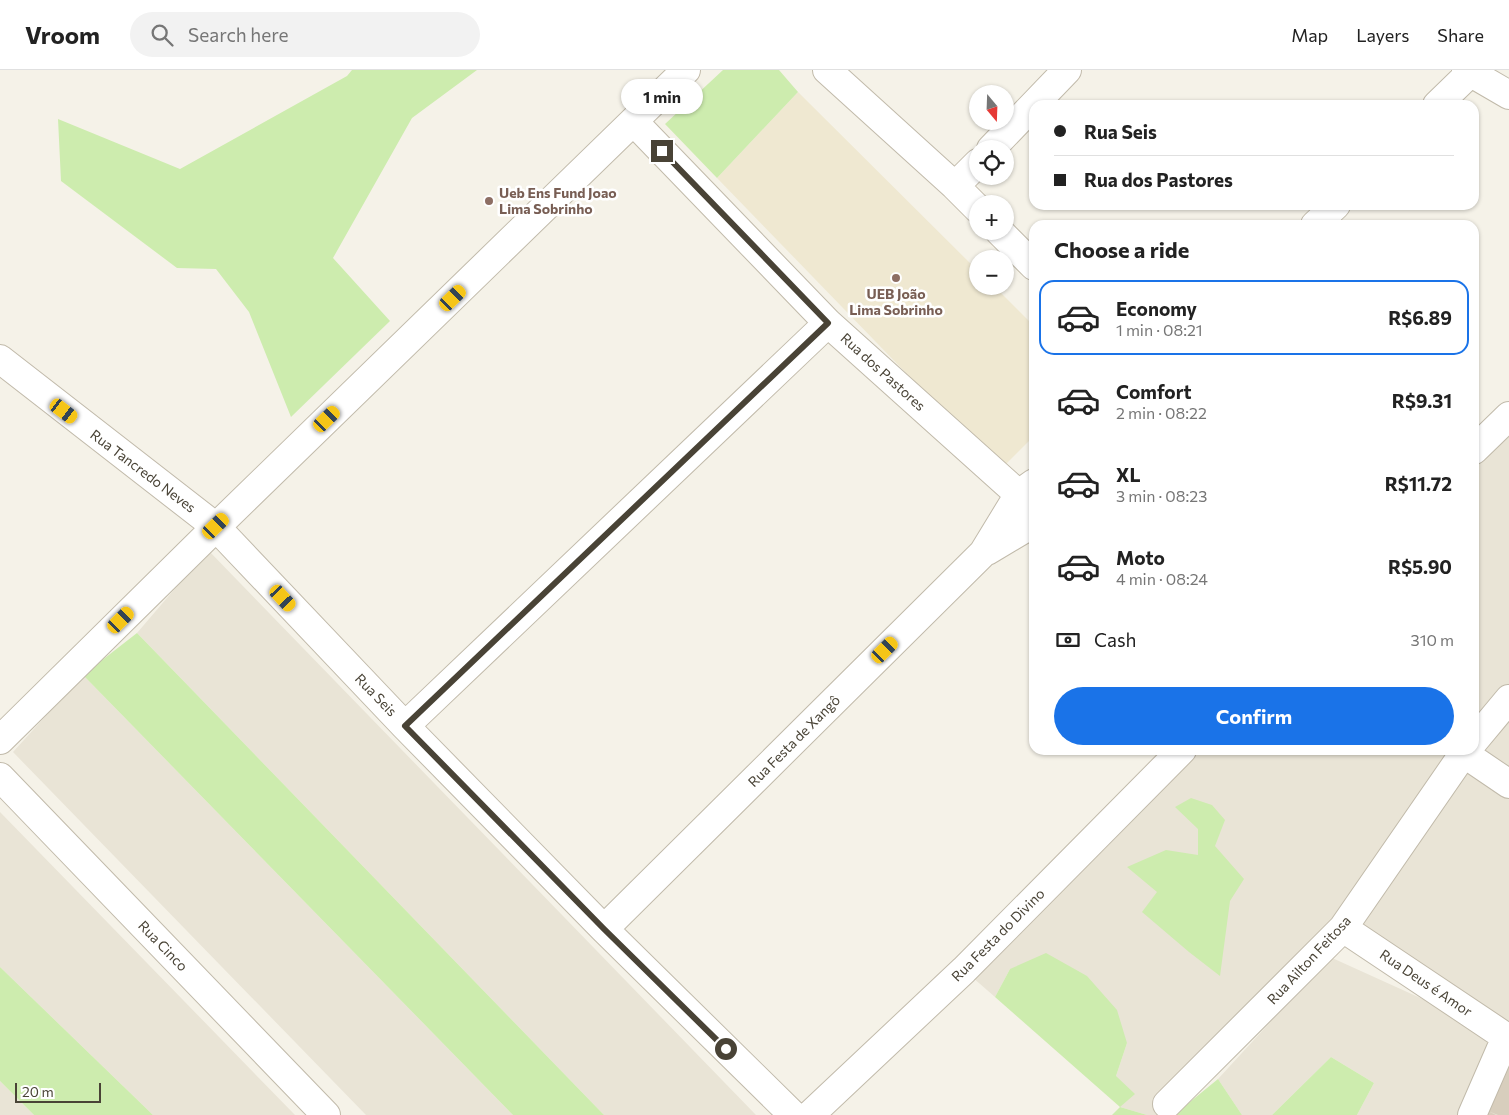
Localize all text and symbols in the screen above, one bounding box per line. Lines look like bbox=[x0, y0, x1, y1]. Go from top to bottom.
search box bbox=[130, 12, 480, 57]
text: Vroom bbox=[25, 20, 100, 49]
icon: search bbox=[148, 21, 176, 49]
text: Search here bbox=[188, 23, 289, 46]
text: Map bbox=[1291, 24, 1328, 46]
text: Layers bbox=[1356, 24, 1409, 46]
text: Share bbox=[1437, 24, 1484, 46]
callout: 1 min bbox=[621, 78, 703, 114]
north arrow bbox=[969, 85, 1014, 130]
map controls bbox=[969, 85, 1014, 295]
text: 1 min bbox=[643, 87, 681, 106]
text: Rua Seis bbox=[1084, 120, 1157, 143]
route end bbox=[651, 140, 673, 162]
button: locate bbox=[969, 140, 1014, 185]
text: Rua dos Pastores bbox=[1084, 168, 1233, 191]
place label: Ueb Ens Fund Joao Lima Sobrinho bbox=[499, 184, 617, 217]
marker: Ueb Ens Fund Joao Lima Sobrinho bbox=[483, 195, 495, 207]
button: + bbox=[969, 195, 1014, 240]
text: Choose a ride bbox=[1054, 236, 1189, 263]
button: − bbox=[969, 250, 1014, 295]
marker: UEB João Lima Sobrinho bbox=[890, 272, 902, 284]
car bbox=[436, 282, 469, 314]
place label: UEB João Lima Sobrinho bbox=[849, 285, 943, 318]
icon: car bbox=[1056, 295, 1101, 340]
text: Economy bbox=[1116, 297, 1197, 320]
text: R$6.89 bbox=[1388, 306, 1452, 329]
text: 1 min · 08:21 bbox=[1116, 320, 1203, 339]
street label: Rua dos Pastores bbox=[837, 329, 929, 414]
icon: car bbox=[1056, 378, 1101, 423]
text: Comfort bbox=[1116, 380, 1192, 403]
text: R$9.31 bbox=[1392, 389, 1452, 412]
car bbox=[47, 396, 80, 426]
car bbox=[310, 403, 343, 435]
text: 2 min · 08:22 bbox=[1116, 403, 1207, 422]
street label: Rua Tancredo Neves bbox=[87, 425, 199, 516]
icon: car bbox=[1056, 461, 1101, 506]
text: XL bbox=[1116, 463, 1141, 486]
text: R$11.72 bbox=[1385, 472, 1452, 495]
text: 3 min · 08:23 bbox=[1116, 486, 1207, 505]
car bbox=[199, 510, 232, 542]
icon: car bbox=[1056, 544, 1101, 589]
text: Moto bbox=[1116, 546, 1165, 569]
text: R$5.90 bbox=[1388, 555, 1452, 578]
text: 4 min · 08:24 bbox=[1116, 569, 1208, 588]
car bbox=[267, 582, 298, 614]
car bbox=[105, 604, 136, 636]
icon: cash bbox=[1054, 626, 1082, 654]
text: Cash bbox=[1094, 628, 1136, 651]
text: 310 m bbox=[1411, 630, 1454, 649]
car bbox=[869, 634, 900, 666]
street label: Rua Seis bbox=[352, 670, 401, 720]
button: Confirm bbox=[1054, 687, 1454, 745]
street label: Rua Festa de Xangô bbox=[744, 691, 843, 790]
street label: Rua Festa do Divino bbox=[948, 885, 1048, 985]
street label: Rua Ailton Feitosa bbox=[1263, 912, 1354, 1007]
street label: Rua Cinco bbox=[135, 917, 192, 974]
street label: Rua Deus é Amor bbox=[1377, 945, 1476, 1020]
route start bbox=[715, 1038, 737, 1060]
scale bar bbox=[15, 1080, 101, 1103]
text: 20 m bbox=[22, 1083, 54, 1100]

